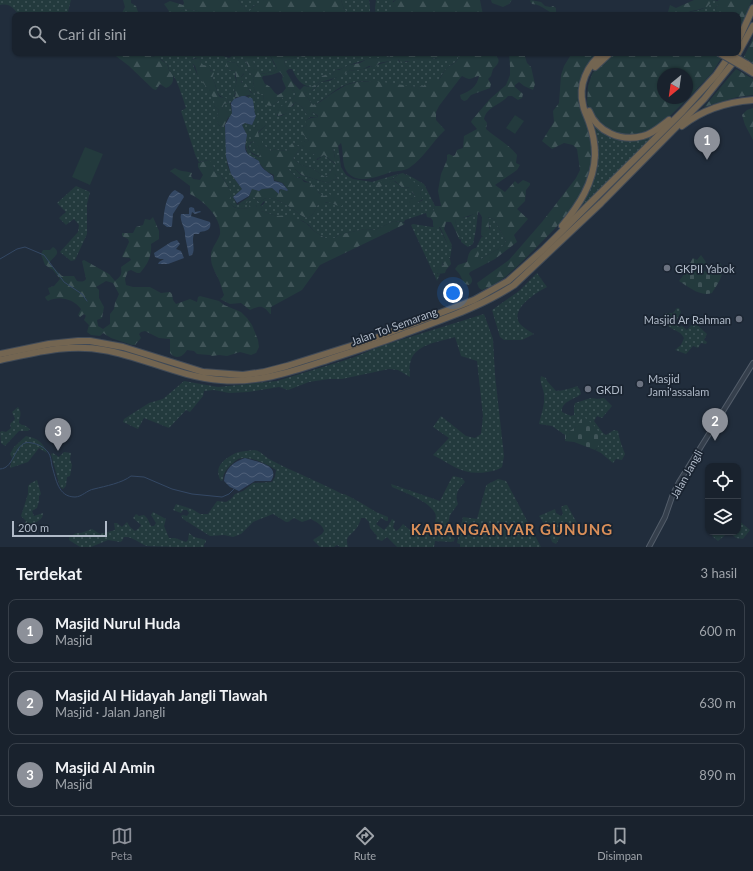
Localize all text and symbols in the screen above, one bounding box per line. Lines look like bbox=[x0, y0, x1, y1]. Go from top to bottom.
search box bbox=[12, 12, 741, 56]
icon: search bbox=[26, 23, 48, 45]
text: Cari di sini bbox=[58, 25, 126, 43]
north arrow bbox=[657, 68, 693, 104]
pin: 1 bbox=[694, 127, 720, 160]
place label: GKPII Yabok bbox=[675, 262, 735, 275]
marker: GKPII Yabok bbox=[662, 263, 672, 273]
your location bbox=[443, 283, 463, 303]
street label: Jalan Tol Semarang bbox=[349, 304, 439, 348]
place label: Masjid Ar Rahman bbox=[644, 313, 731, 326]
marker: Masjid Ar Rahman bbox=[734, 314, 744, 324]
place label: Masjid Jami'assalam bbox=[648, 372, 709, 398]
marker: Masjid Jami'assalam bbox=[635, 379, 645, 389]
place label: GKDI bbox=[596, 383, 623, 396]
marker: GKDI bbox=[583, 384, 593, 394]
pin: 2 bbox=[702, 408, 728, 441]
pin: 3 bbox=[45, 418, 71, 451]
street label: Jalan Jangli bbox=[667, 447, 705, 501]
map controls bbox=[705, 463, 741, 535]
button: locate bbox=[705, 463, 741, 499]
button: layers bbox=[705, 499, 741, 535]
scale bar bbox=[12, 519, 107, 538]
district label: KARANGANYAR GUNUNG bbox=[411, 520, 613, 538]
text: 200 m bbox=[18, 521, 49, 534]
text: Terdekat bbox=[16, 563, 82, 584]
text: 3 hasil bbox=[701, 565, 737, 581]
text: Masjid Nurul Huda bbox=[55, 614, 180, 632]
text: 1 bbox=[26, 623, 34, 639]
text: 600 m bbox=[699, 623, 736, 639]
text: Masjid bbox=[55, 632, 93, 648]
text: Masjid Al Hidayah Jangli Tlawah bbox=[55, 686, 267, 704]
text: 2 bbox=[26, 695, 34, 711]
text: 630 m bbox=[699, 695, 736, 711]
text: Masjid · Jalan Jangli bbox=[55, 704, 165, 720]
text: Masjid Al Amin bbox=[55, 758, 155, 776]
text: 3 bbox=[26, 767, 34, 783]
text: 890 m bbox=[699, 767, 736, 783]
text: Masjid bbox=[55, 776, 93, 792]
tab: Peta bbox=[111, 825, 133, 862]
tab: Rute bbox=[354, 825, 376, 862]
tab: Disimpan bbox=[597, 825, 642, 862]

